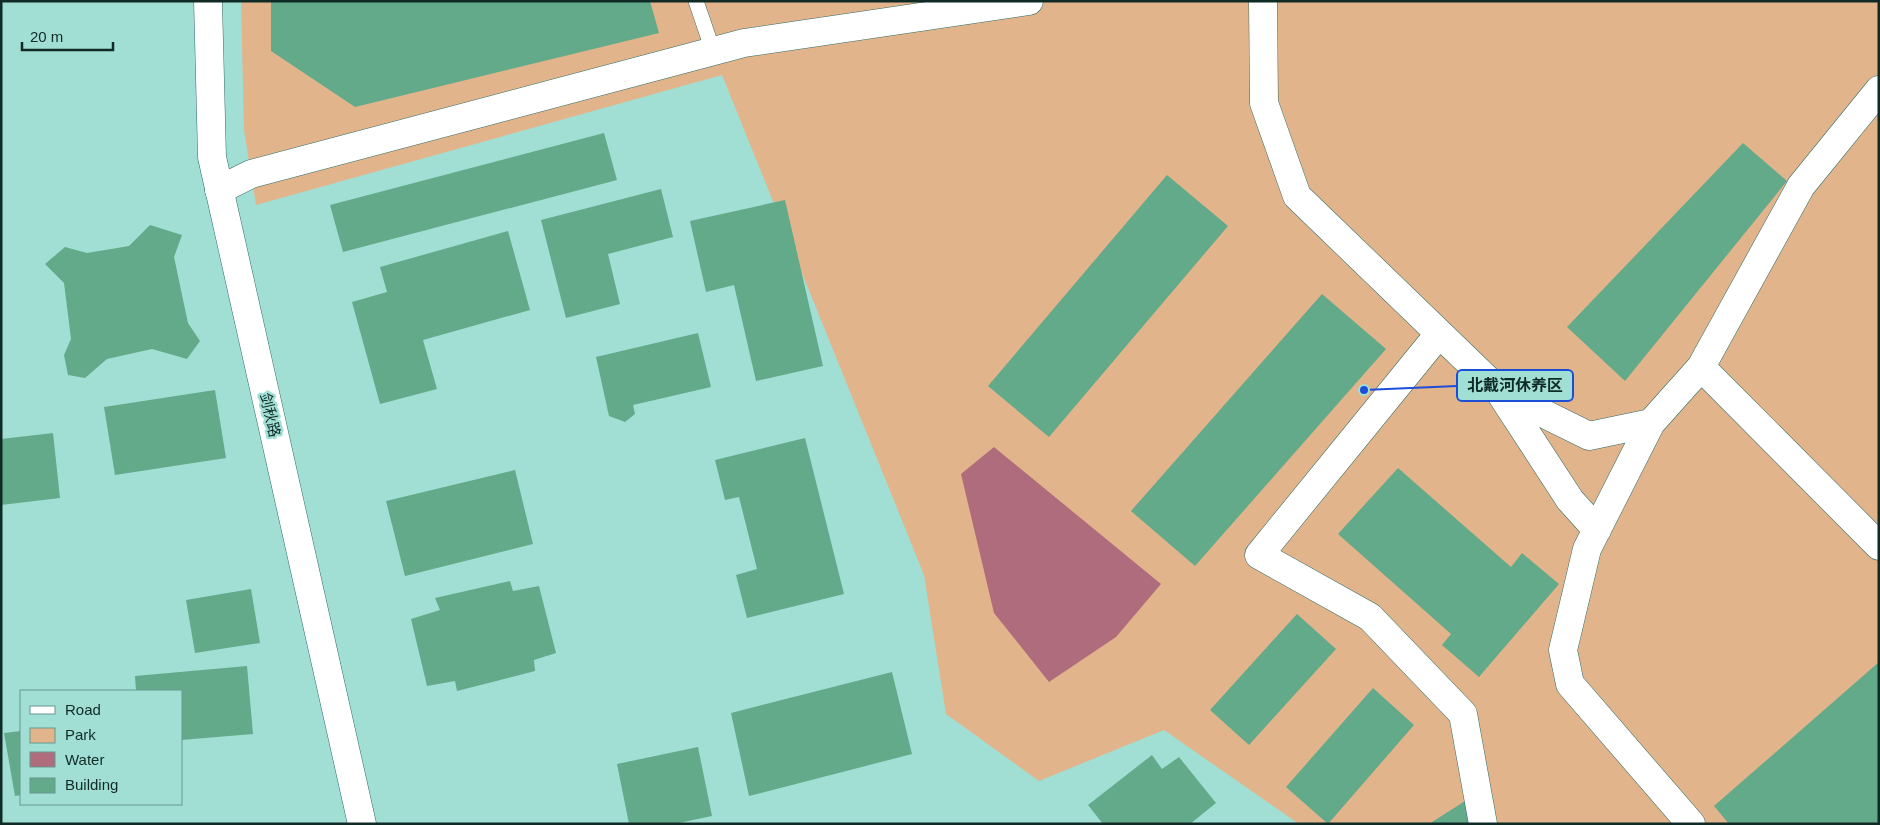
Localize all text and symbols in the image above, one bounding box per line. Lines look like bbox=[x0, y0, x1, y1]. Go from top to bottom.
scale bar bbox=[22, 20, 114, 52]
text: 20 m bbox=[30, 28, 63, 45]
callout: 北戴河休养区 bbox=[1457, 370, 1573, 401]
text: 北戴河休养区 bbox=[1467, 376, 1563, 394]
street label: 剑秋路 bbox=[257, 391, 284, 439]
legend bbox=[20, 690, 182, 805]
text: Road bbox=[65, 701, 101, 718]
text: Park bbox=[65, 726, 96, 743]
text: Water bbox=[65, 751, 104, 768]
text: Building bbox=[65, 776, 118, 793]

